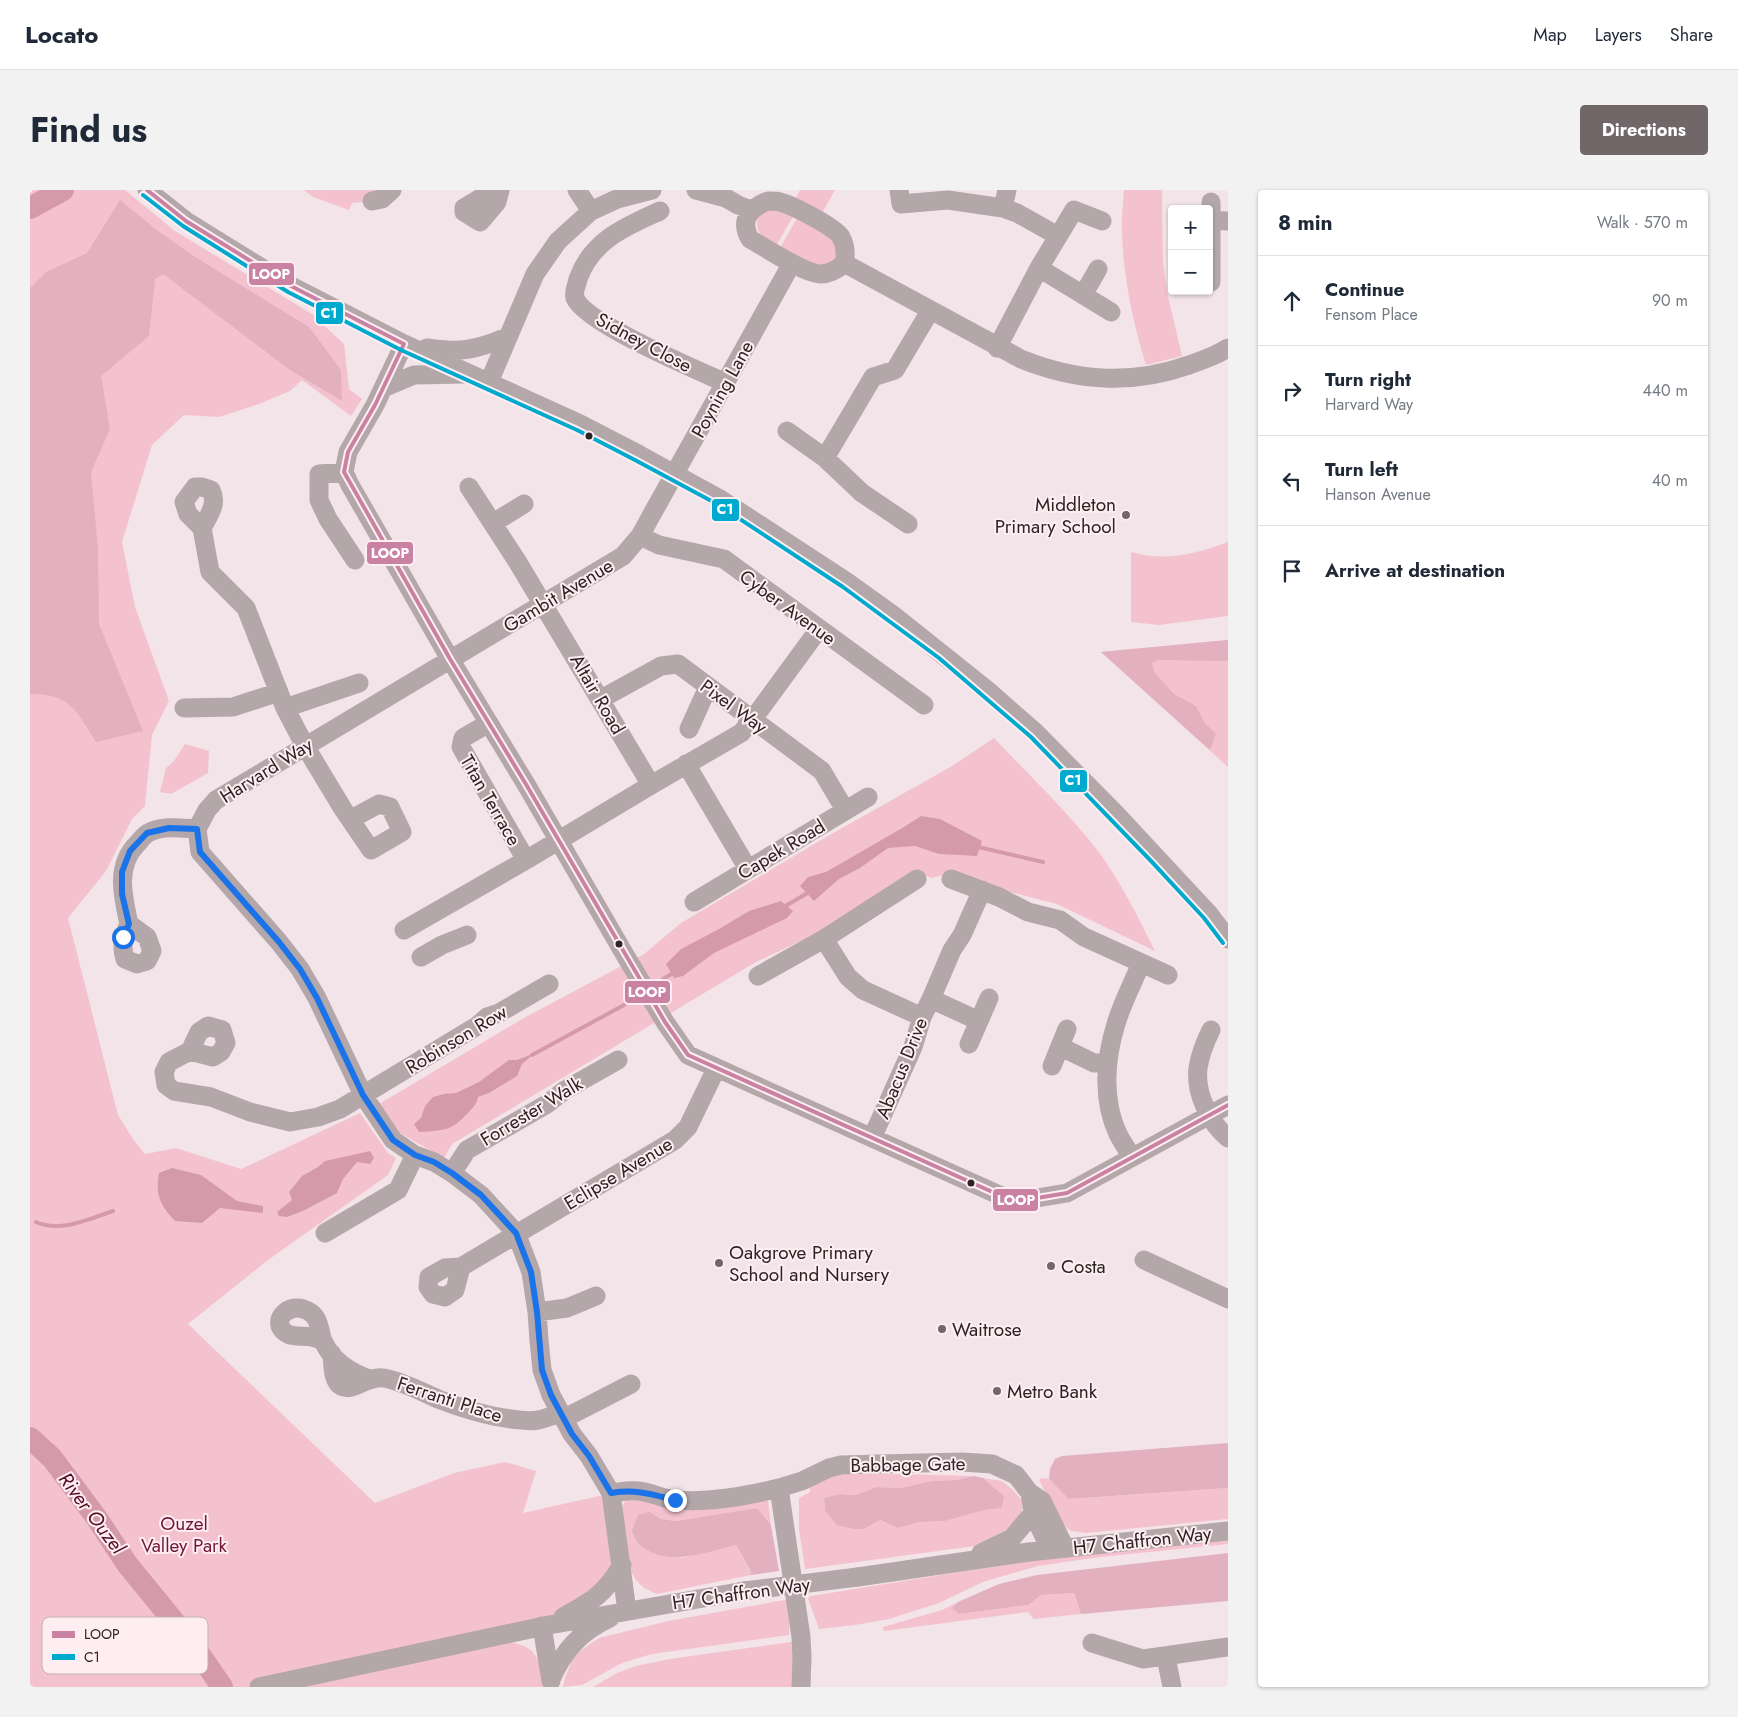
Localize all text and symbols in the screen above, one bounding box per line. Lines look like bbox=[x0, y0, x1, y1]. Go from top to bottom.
text: Locato bbox=[25, 17, 98, 52]
text: Map bbox=[1533, 22, 1567, 48]
text: Layers bbox=[1595, 22, 1642, 48]
text: Share bbox=[1670, 22, 1713, 48]
text: Find us bbox=[30, 105, 147, 155]
button: Directions bbox=[1580, 105, 1708, 155]
map controls bbox=[1168, 205, 1213, 295]
button: + bbox=[1168, 205, 1213, 250]
text: 8 min bbox=[1278, 208, 1333, 238]
text: Walk · 570 m bbox=[1597, 211, 1688, 234]
button: − bbox=[1168, 250, 1213, 295]
line badge: LOOP bbox=[248, 262, 295, 286]
text: LOOP bbox=[252, 264, 291, 284]
text: Continue bbox=[1325, 276, 1404, 303]
icon: ahead bbox=[1278, 287, 1306, 315]
text: 90 m bbox=[1652, 289, 1688, 312]
line badge: C1 bbox=[315, 301, 344, 325]
text: C1 bbox=[321, 303, 337, 323]
text: Fensom Place bbox=[1325, 303, 1418, 326]
street label: Sidney Close bbox=[591, 306, 697, 379]
street label: Poyning Lane bbox=[685, 336, 760, 443]
text: Turn right bbox=[1325, 366, 1411, 393]
icon: right bbox=[1278, 377, 1306, 405]
text: 440 m bbox=[1642, 379, 1688, 402]
text: Harvard Way bbox=[1325, 393, 1413, 416]
unlabelled marker bbox=[584, 431, 594, 441]
text: Turn left bbox=[1325, 456, 1398, 483]
icon: left bbox=[1278, 467, 1306, 495]
text: 40 m bbox=[1652, 469, 1688, 492]
text: Hanson Avenue bbox=[1325, 483, 1431, 506]
place label: Middleton Primary School bbox=[995, 491, 1116, 540]
line badge: C1 bbox=[711, 498, 740, 522]
text: C1 bbox=[717, 499, 733, 519]
marker: Middleton Primary School bbox=[1120, 509, 1132, 521]
line badge: LOOP bbox=[366, 541, 414, 565]
text: LOOP bbox=[371, 543, 410, 563]
street label: Gambit Avenue bbox=[498, 552, 618, 639]
icon: arrive bbox=[1278, 557, 1306, 585]
text: Arrive at destination bbox=[1325, 557, 1505, 584]
street label: Cyber Avenue bbox=[734, 563, 842, 652]
street label: Altair Road bbox=[564, 649, 631, 739]
street label: Pixel Way bbox=[695, 673, 773, 740]
street label: Harvard Way bbox=[215, 731, 318, 810]
street label: Titan Terrace bbox=[454, 750, 528, 851]
line badge: C1 bbox=[1059, 769, 1088, 793]
text: C1 bbox=[1065, 770, 1081, 790]
street label: Capek Road bbox=[732, 813, 830, 886]
route start bbox=[112, 926, 135, 949]
unlabelled marker bbox=[614, 939, 624, 949]
line badge: LOOP bbox=[624, 980, 671, 1004]
text: LOOP bbox=[628, 982, 667, 1002]
street label: Robinson Row bbox=[400, 998, 512, 1080]
street label: Abacus Drive bbox=[869, 1013, 934, 1123]
street label: Forrester Walk bbox=[475, 1070, 588, 1153]
street label: Eclipse Avenue bbox=[559, 1130, 678, 1216]
unlabelled marker bbox=[966, 1178, 976, 1188]
line badge: LOOP bbox=[992, 1188, 1039, 1212]
text: LOOP bbox=[997, 1190, 1036, 1210]
place label: Oakgrove Primary School and Nursery bbox=[729, 1239, 890, 1288]
place label: Costa bbox=[1061, 1253, 1106, 1280]
marker: Oakgrove Primary School and Nursery bbox=[713, 1257, 725, 1269]
marker: Costa bbox=[1045, 1260, 1057, 1272]
place label: Waitrose bbox=[952, 1316, 1022, 1343]
marker: Waitrose bbox=[936, 1323, 948, 1335]
street label: Ferranti Place bbox=[394, 1370, 506, 1429]
place label: Metro Bank bbox=[1007, 1378, 1098, 1405]
marker: Metro Bank bbox=[991, 1385, 1003, 1397]
street label: Babbage Gate bbox=[850, 1450, 966, 1479]
water label: River Ouzel bbox=[51, 1466, 133, 1561]
route end bbox=[664, 1489, 687, 1512]
park label: Ouzel Valley Park bbox=[141, 1510, 228, 1559]
street label: H7 Chaffron Way bbox=[1072, 1520, 1213, 1561]
street label: H7 Chaffron Way bbox=[670, 1570, 812, 1617]
legend bbox=[42, 1617, 208, 1674]
text: LOOP bbox=[84, 1624, 120, 1644]
text: C1 bbox=[84, 1647, 100, 1667]

